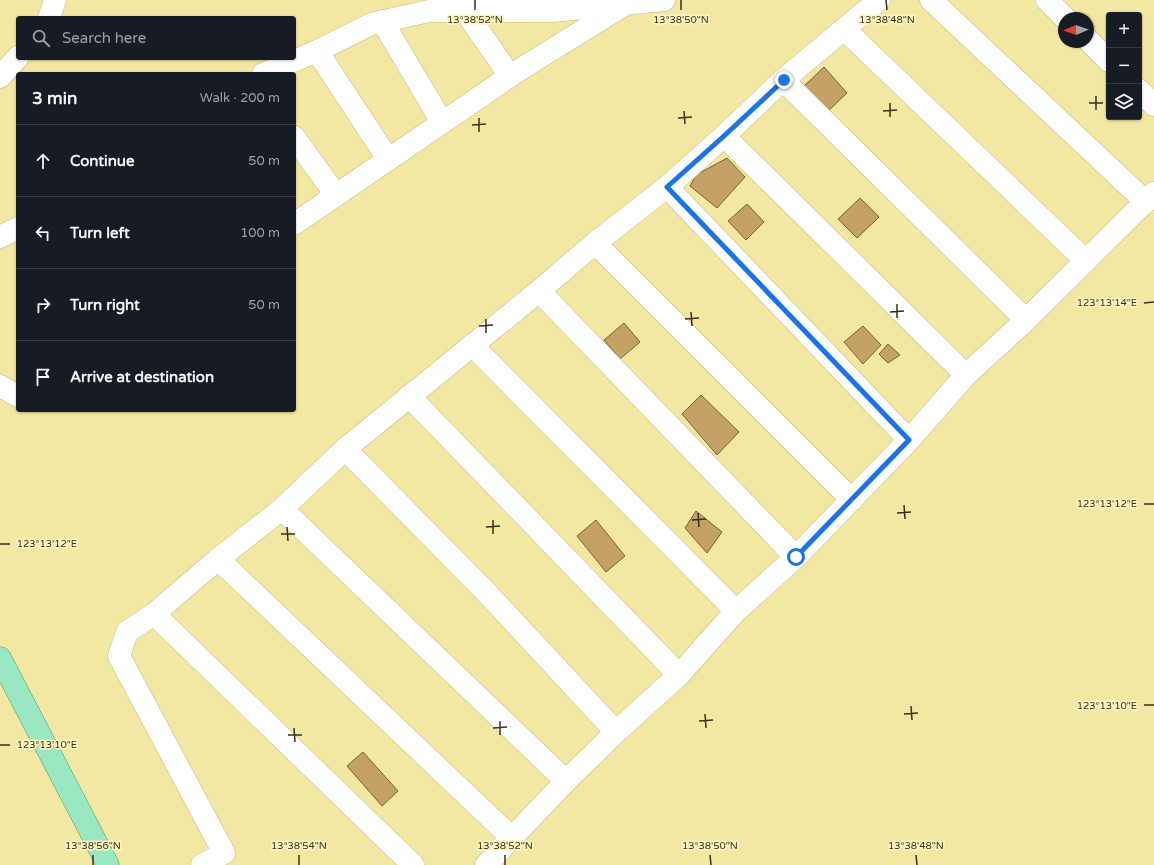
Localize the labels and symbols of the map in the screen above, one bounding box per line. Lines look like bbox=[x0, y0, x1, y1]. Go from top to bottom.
north arrow bbox=[1058, 12, 1094, 48]
text: 13°38'52"N bbox=[447, 14, 503, 26]
text: 13°38'50"N bbox=[653, 14, 709, 26]
text: 13°38'48"N bbox=[859, 14, 915, 26]
route end bbox=[775, 71, 793, 89]
text: 123°13'14"E bbox=[1077, 297, 1137, 309]
text: 123°13'12"E bbox=[1077, 498, 1137, 510]
text: 123°13'12"E bbox=[17, 538, 77, 550]
route start bbox=[787, 548, 805, 566]
text: 123°13'10"E bbox=[1077, 700, 1137, 712]
text: 123°13'10"E bbox=[17, 739, 77, 751]
text: 13°38'56"N bbox=[65, 840, 121, 852]
text: 13°38'54"N bbox=[271, 840, 327, 852]
text: 13°38'52"N bbox=[477, 840, 533, 852]
text: 13°38'50"N bbox=[682, 840, 738, 852]
text: 13°38'48"N bbox=[888, 840, 944, 852]

